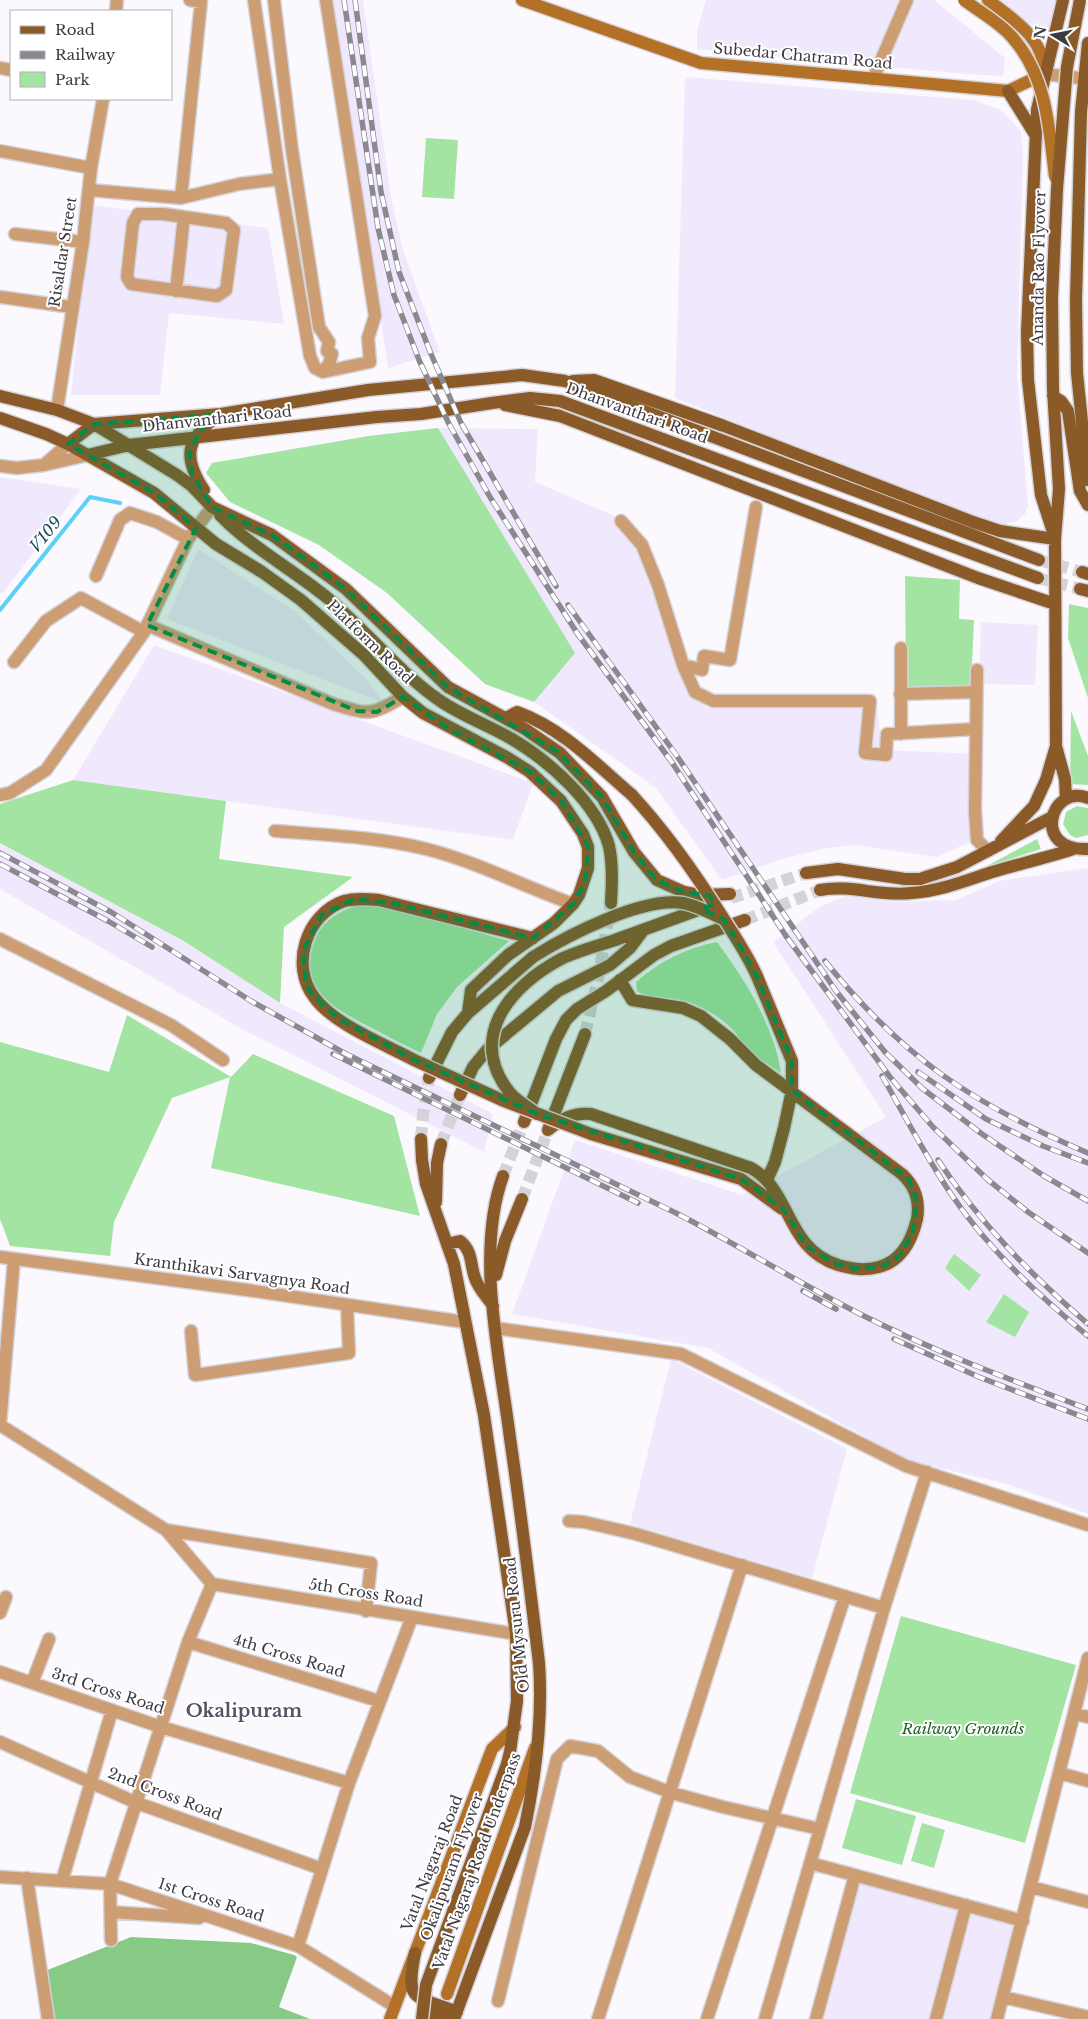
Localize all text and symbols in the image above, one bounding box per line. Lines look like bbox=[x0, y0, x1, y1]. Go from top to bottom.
legend bbox=[10, 10, 172, 100]
north arrow bbox=[1028, 10, 1078, 60]
text: Road bbox=[55, 20, 95, 39]
text: N bbox=[1030, 25, 1050, 41]
street label: Subedar Chatram Road bbox=[713, 38, 893, 73]
text: Railway bbox=[55, 45, 116, 64]
text: Park bbox=[55, 70, 91, 89]
street label: Ananda Rao Flyover bbox=[1028, 189, 1049, 347]
street label: Risaldar Street bbox=[44, 195, 81, 309]
street label: Dhanvanthari Road bbox=[563, 378, 711, 447]
street label: Dhanvanthari Road bbox=[141, 401, 293, 436]
water label: V109 bbox=[25, 512, 65, 556]
street label: Platform Road bbox=[323, 596, 417, 688]
street label: Kranthikavi Sarvagnya Road bbox=[133, 1249, 351, 1298]
street label: Old Mysuru Road bbox=[500, 1556, 533, 1694]
street label: 5th Cross Road bbox=[308, 1574, 425, 1611]
street label: 4th Cross Road bbox=[231, 1630, 347, 1682]
street label: 3rd Cross Road bbox=[49, 1663, 167, 1718]
district label: Okalipuram bbox=[186, 1700, 302, 1722]
park label: Railway Grounds bbox=[901, 1719, 1025, 1738]
street label: Vatal Nagaraj Road Underpass bbox=[429, 1750, 525, 1972]
street label: 2nd Cross Road bbox=[105, 1763, 225, 1824]
street label: Okalipuram Flyover bbox=[416, 1790, 487, 1943]
street label: Vatal Nagaraj Road bbox=[398, 1792, 466, 1934]
street label: 1st Cross Road bbox=[156, 1873, 266, 1926]

